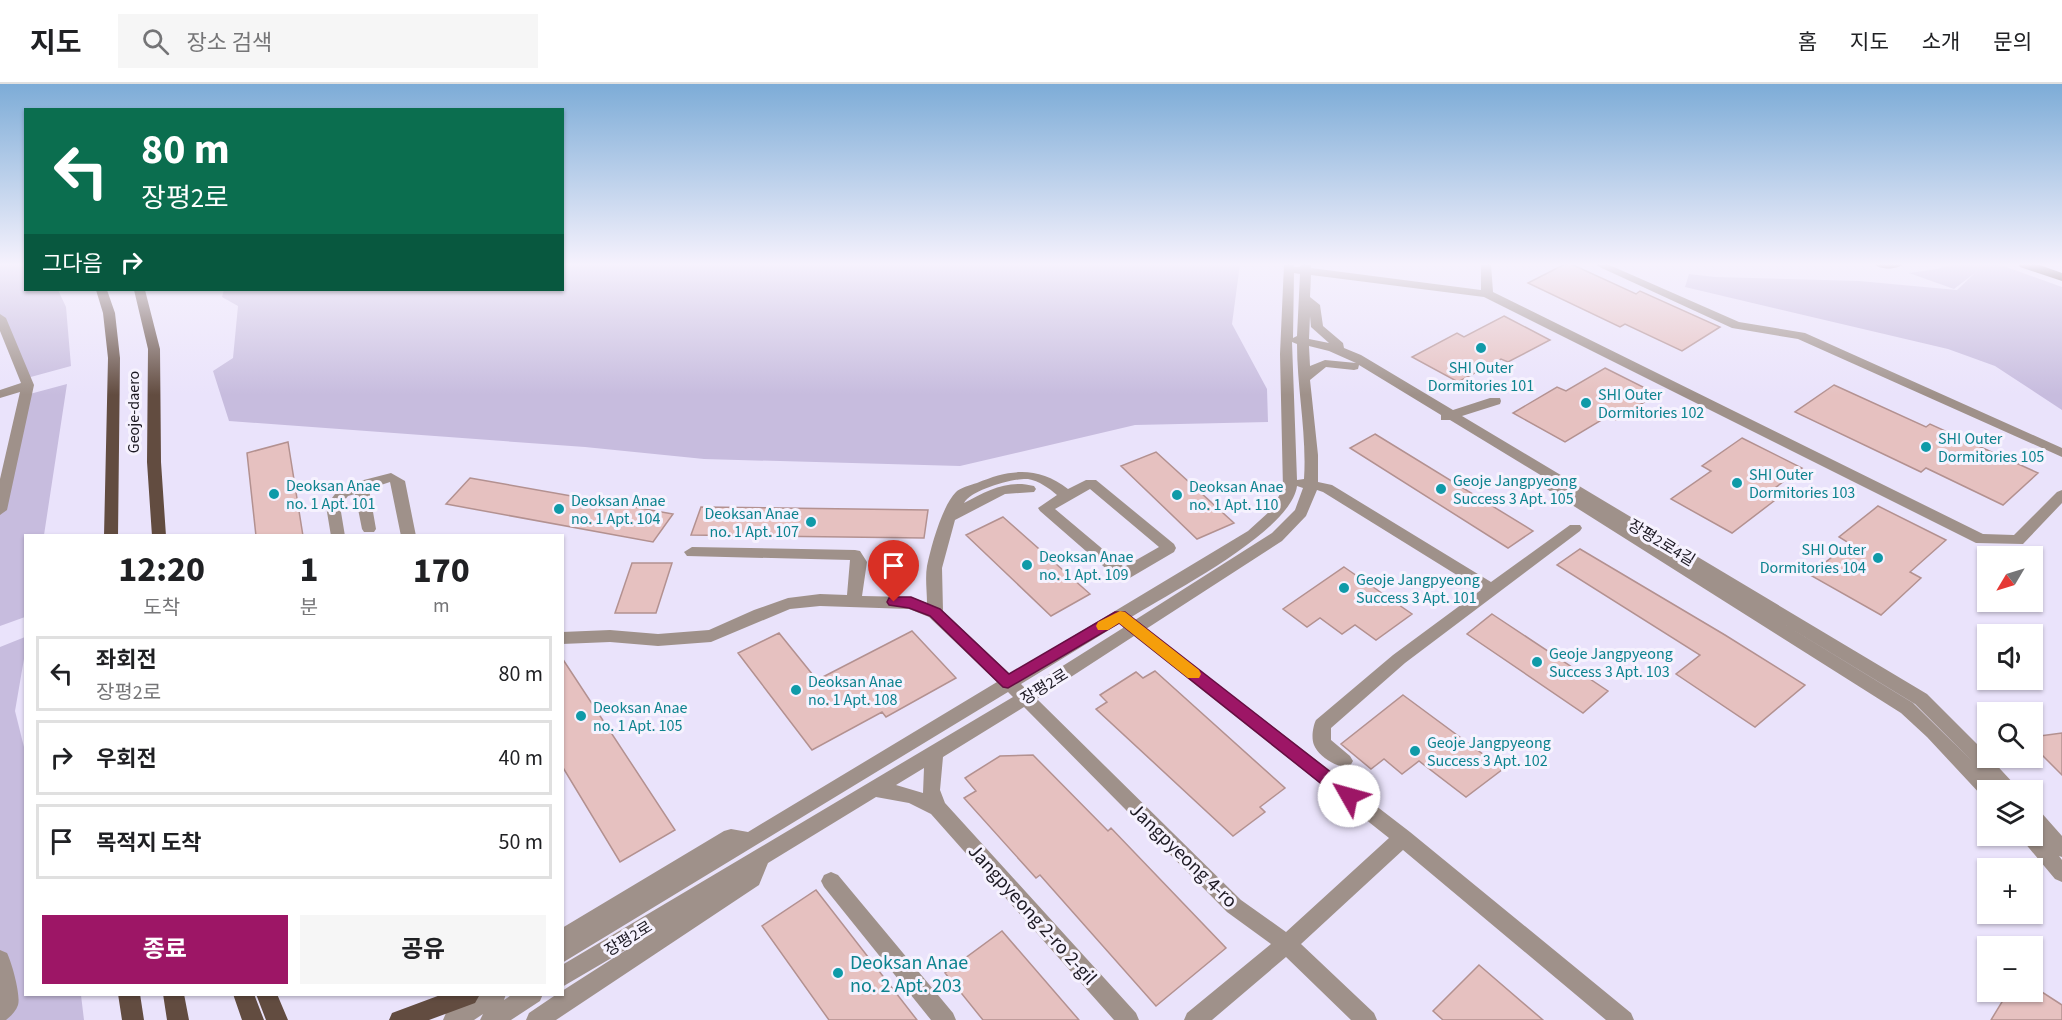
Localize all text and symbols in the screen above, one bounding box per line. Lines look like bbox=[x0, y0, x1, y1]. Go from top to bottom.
search box bbox=[118, 14, 538, 68]
text: 지도 bbox=[30, 23, 82, 63]
icon: search bbox=[139, 25, 172, 58]
text: 장소 검색 bbox=[187, 27, 272, 59]
text: 홈 bbox=[1798, 27, 1817, 57]
text: 지도 bbox=[1850, 27, 1889, 57]
text: 소개 bbox=[1922, 27, 1960, 57]
text: 문의 bbox=[1993, 27, 2032, 57]
text: 80 m bbox=[141, 120, 230, 180]
icon: left bbox=[42, 132, 120, 210]
text: 장평2로 bbox=[141, 179, 229, 218]
icon: right bbox=[115, 246, 148, 279]
text: 그다음 bbox=[42, 248, 103, 280]
marker: SHI Outer Dormitories 101 bbox=[1474, 341, 1488, 355]
place label: SHI Outer Dormitories 101 bbox=[1428, 357, 1534, 397]
street label: Geoje-daero bbox=[123, 371, 145, 453]
place label: SHI Outer Dormitories 102 bbox=[1598, 384, 1704, 424]
marker: SHI Outer Dormitories 102 bbox=[1579, 396, 1593, 410]
place label: SHI Outer Dormitories 105 bbox=[1938, 428, 2044, 468]
marker: SHI Outer Dormitories 105 bbox=[1919, 440, 1933, 454]
place label: SHI Outer Dormitories 103 bbox=[1749, 464, 1855, 504]
place label: Geoje Jangpyeong Success 3 Apt. 105 bbox=[1453, 470, 1577, 510]
place label: Deoksan Anae no. 1 Apt. 101 bbox=[286, 475, 381, 515]
place label: Deoksan Anae no. 1 Apt. 110 bbox=[1189, 476, 1284, 516]
marker: SHI Outer Dormitories 103 bbox=[1730, 476, 1744, 490]
marker: Geoje Jangpyeong Success 3 Apt. 105 bbox=[1434, 482, 1448, 496]
marker: Deoksan Anae no. 1 Apt. 101 bbox=[267, 487, 281, 501]
marker: Deoksan Anae no. 1 Apt. 110 bbox=[1170, 488, 1184, 502]
place label: Deoksan Anae no. 1 Apt. 104 bbox=[571, 490, 666, 530]
marker: Deoksan Anae no. 1 Apt. 104 bbox=[552, 502, 566, 516]
place label: Deoksan Anae no. 1 Apt. 107 bbox=[704, 503, 799, 543]
street label: 장평2로4길 bbox=[1624, 514, 1699, 572]
marker: Deoksan Anae no. 1 Apt. 107 bbox=[804, 515, 818, 529]
place label: SHI Outer Dormitories 104 bbox=[1760, 539, 1866, 579]
pin bbox=[868, 540, 919, 602]
text: 12:20 bbox=[118, 544, 205, 595]
text: 1 bbox=[299, 544, 318, 595]
text: 170 bbox=[413, 545, 470, 596]
place label: Deoksan Anae no. 1 Apt. 109 bbox=[1039, 546, 1134, 586]
north arrow bbox=[1977, 546, 2043, 612]
map controls bbox=[1977, 546, 2043, 1002]
icon: arrive bbox=[877, 549, 910, 582]
marker: SHI Outer Dormitories 104 bbox=[1871, 551, 1885, 565]
marker: Deoksan Anae no. 1 Apt. 109 bbox=[1020, 558, 1034, 572]
place label: Geoje Jangpyeong Success 3 Apt. 101 bbox=[1356, 569, 1480, 609]
marker: Geoje Jangpyeong Success 3 Apt. 101 bbox=[1337, 581, 1351, 595]
text: m bbox=[433, 592, 449, 620]
text: 도착 bbox=[143, 594, 180, 622]
text: 분 bbox=[300, 594, 318, 622]
button: sound bbox=[1977, 624, 2043, 690]
place label: Geoje Jangpyeong Success 3 Apt. 103 bbox=[1549, 643, 1673, 683]
text: 좌회전 bbox=[96, 644, 157, 676]
marker: Geoje Jangpyeong Success 3 Apt. 103 bbox=[1530, 655, 1544, 669]
icon: left bbox=[45, 657, 78, 690]
text: 80 m bbox=[498, 658, 543, 690]
street label: 장평2로 bbox=[1017, 664, 1073, 710]
place label: Deoksan Anae no. 1 Apt. 108 bbox=[808, 671, 903, 711]
text: 장평2로 bbox=[96, 679, 161, 707]
marker: Deoksan Anae no. 1 Apt. 108 bbox=[789, 683, 803, 697]
place label: Deoksan Anae no. 1 Apt. 105 bbox=[593, 697, 688, 737]
button: search bbox=[1977, 702, 2043, 768]
marker: Deoksan Anae no. 1 Apt. 105 bbox=[574, 709, 588, 723]
place label: Geoje Jangpyeong Success 3 Apt. 102 bbox=[1427, 732, 1551, 772]
icon: right bbox=[45, 741, 78, 774]
text: 40 m bbox=[498, 742, 543, 774]
text: 우회전 bbox=[96, 743, 157, 775]
marker: Geoje Jangpyeong Success 3 Apt. 102 bbox=[1408, 744, 1422, 758]
position arrow bbox=[1317, 764, 1381, 828]
button: layers bbox=[1977, 780, 2043, 846]
street label: Jangpyeong 4-ro bbox=[1123, 797, 1244, 915]
icon: arrive bbox=[45, 825, 78, 858]
text: 50 m bbox=[498, 826, 543, 858]
text: 목적지 도착 bbox=[96, 827, 202, 859]
street label: Jangpyeong 2-ro 2-gil bbox=[961, 838, 1103, 991]
button: + bbox=[1977, 858, 2043, 924]
button: 종료 bbox=[42, 915, 288, 984]
button: 공유 bbox=[300, 915, 546, 984]
street label: 장평2로 bbox=[601, 916, 657, 962]
button: − bbox=[1977, 936, 2043, 1002]
place label: Deoksan Anae no. 2 Apt. 203 bbox=[850, 949, 968, 1000]
marker: Deoksan Anae no. 2 Apt. 203 bbox=[831, 966, 845, 980]

